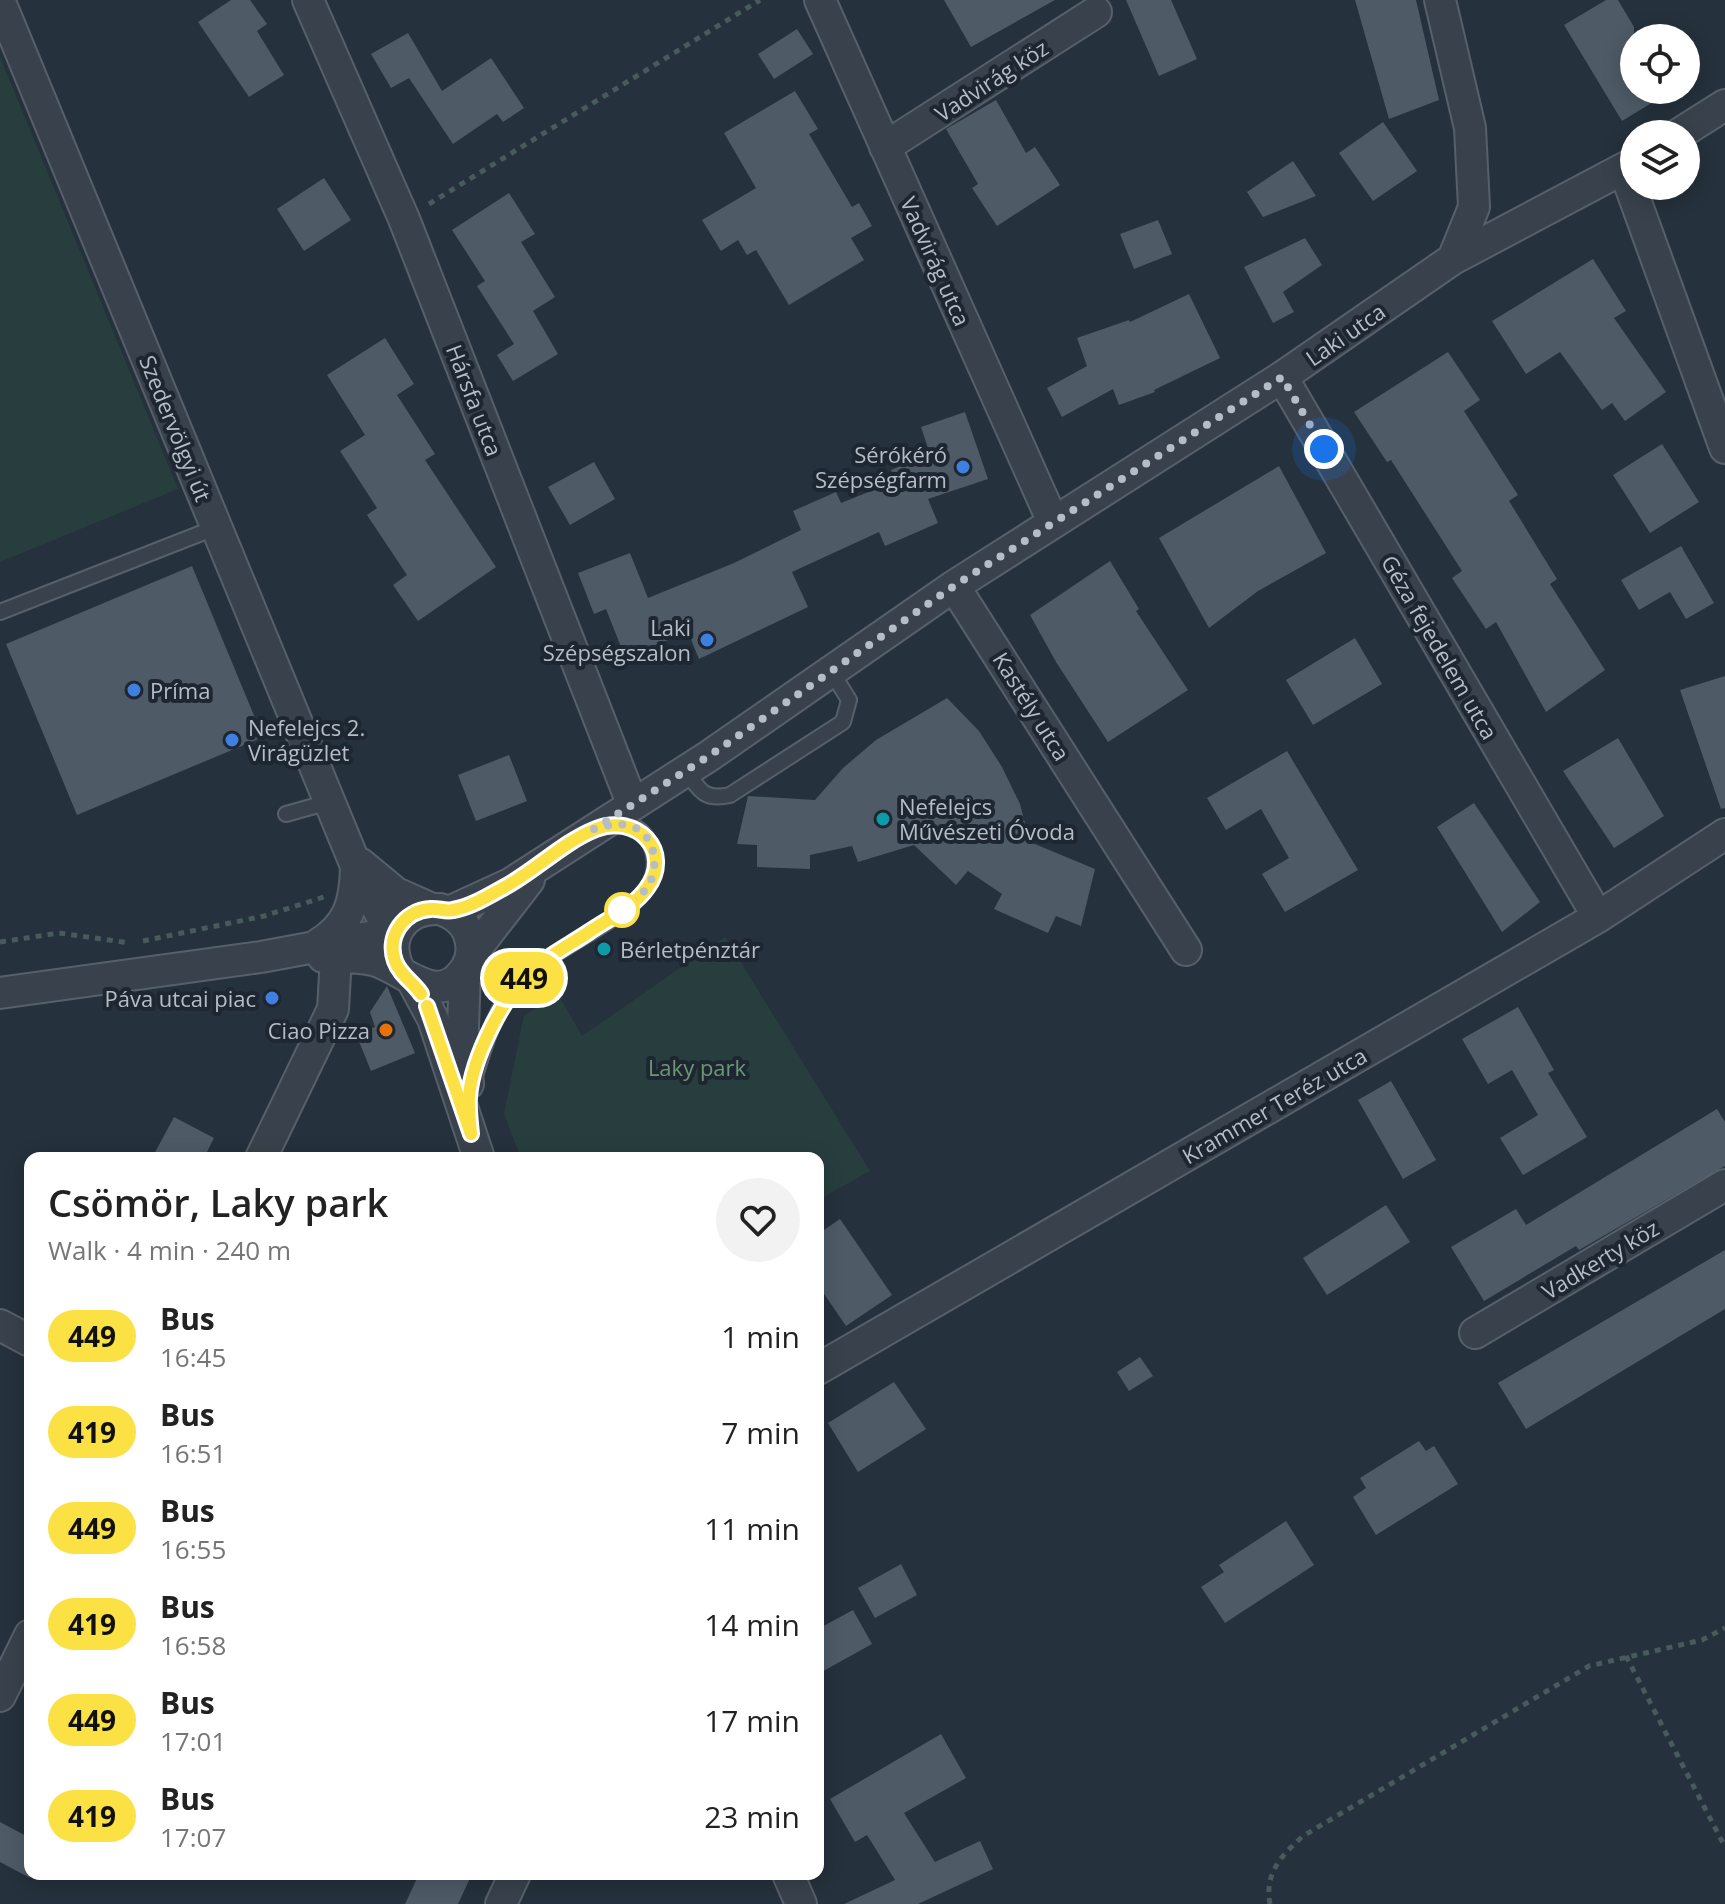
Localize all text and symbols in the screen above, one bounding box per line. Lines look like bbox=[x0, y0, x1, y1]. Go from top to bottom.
map controls bbox=[1620, 24, 1700, 200]
button: locate bbox=[1620, 24, 1700, 104]
street label: Vadvirág köz bbox=[929, 32, 1053, 128]
button: layers bbox=[1620, 120, 1700, 200]
street label: Vadvirág utca bbox=[894, 192, 978, 330]
street label: Laki utca bbox=[1299, 296, 1391, 372]
street label: Hársfa utca bbox=[440, 340, 510, 460]
street label: Szedervölgyi út bbox=[133, 351, 219, 506]
your location bbox=[1304, 429, 1344, 469]
place label: Sérókéró Szépségfarm bbox=[815, 439, 947, 494]
marker: Sérókéró Szépségfarm bbox=[954, 458, 972, 476]
street label: Géza fejedelem utca bbox=[1375, 549, 1505, 745]
place label: Laki Szépségszalon bbox=[543, 612, 691, 667]
marker: Laki Szépségszalon bbox=[698, 631, 716, 649]
street label: Kastély utca bbox=[987, 646, 1077, 766]
place label: Príma bbox=[150, 675, 210, 705]
marker: Príma bbox=[125, 681, 143, 699]
place label: Nefelejcs 2. Virágüzlet bbox=[248, 712, 365, 767]
marker: Nefelejcs 2. Virágüzlet bbox=[223, 731, 241, 749]
place label: Nefelejcs Művészeti Óvoda bbox=[899, 791, 1075, 846]
marker: Nefelejcs Művészeti Óvoda bbox=[874, 810, 892, 828]
unlabelled marker bbox=[605, 893, 639, 927]
place label: Bérletpénztár bbox=[620, 934, 760, 964]
marker: Bérletpénztár bbox=[595, 940, 613, 958]
line badge: 449 bbox=[478, 952, 570, 1004]
text: 449 bbox=[500, 959, 548, 997]
place label: Páva utcai piac bbox=[104, 983, 256, 1013]
marker: Páva utcai piac bbox=[263, 989, 281, 1007]
place label: Ciao Pizza bbox=[268, 1015, 370, 1045]
marker: Ciao Pizza bbox=[377, 1021, 395, 1039]
street label: Krammer Teréz utca bbox=[1176, 1040, 1372, 1170]
park label: Laky park bbox=[648, 1052, 747, 1082]
text: Csömör, Laky park bbox=[48, 1176, 388, 1228]
button: heart bbox=[716, 1178, 800, 1262]
street label: Vadkerty köz bbox=[1536, 1212, 1664, 1306]
text: Walk · 4 min · 240 m bbox=[48, 1232, 291, 1268]
text: Bus bbox=[160, 1298, 215, 1339]
text: 1 min bbox=[721, 1316, 800, 1357]
text: 449 bbox=[68, 1317, 116, 1355]
text: 16:45 bbox=[160, 1339, 226, 1375]
text: Bus bbox=[160, 1394, 215, 1435]
text: 7 min bbox=[721, 1412, 800, 1453]
text: 419 bbox=[68, 1413, 116, 1451]
text: 16:51 bbox=[160, 1435, 226, 1471]
text: Bus bbox=[160, 1490, 215, 1531]
text: 11 min bbox=[704, 1508, 800, 1549]
text: 449 bbox=[68, 1509, 116, 1547]
text: 16:55 bbox=[160, 1531, 226, 1567]
text: Bus bbox=[160, 1586, 215, 1627]
text: 14 min bbox=[704, 1604, 800, 1645]
text: 419 bbox=[68, 1605, 116, 1643]
text: 16:58 bbox=[160, 1627, 226, 1663]
text: Bus bbox=[160, 1682, 215, 1723]
text: 17 min bbox=[704, 1700, 800, 1741]
text: 449 bbox=[68, 1701, 116, 1739]
text: 17:01 bbox=[160, 1723, 226, 1759]
text: Bus bbox=[160, 1778, 215, 1819]
text: 23 min bbox=[704, 1796, 800, 1837]
text: 419 bbox=[68, 1797, 116, 1835]
text: 17:07 bbox=[160, 1819, 226, 1855]

